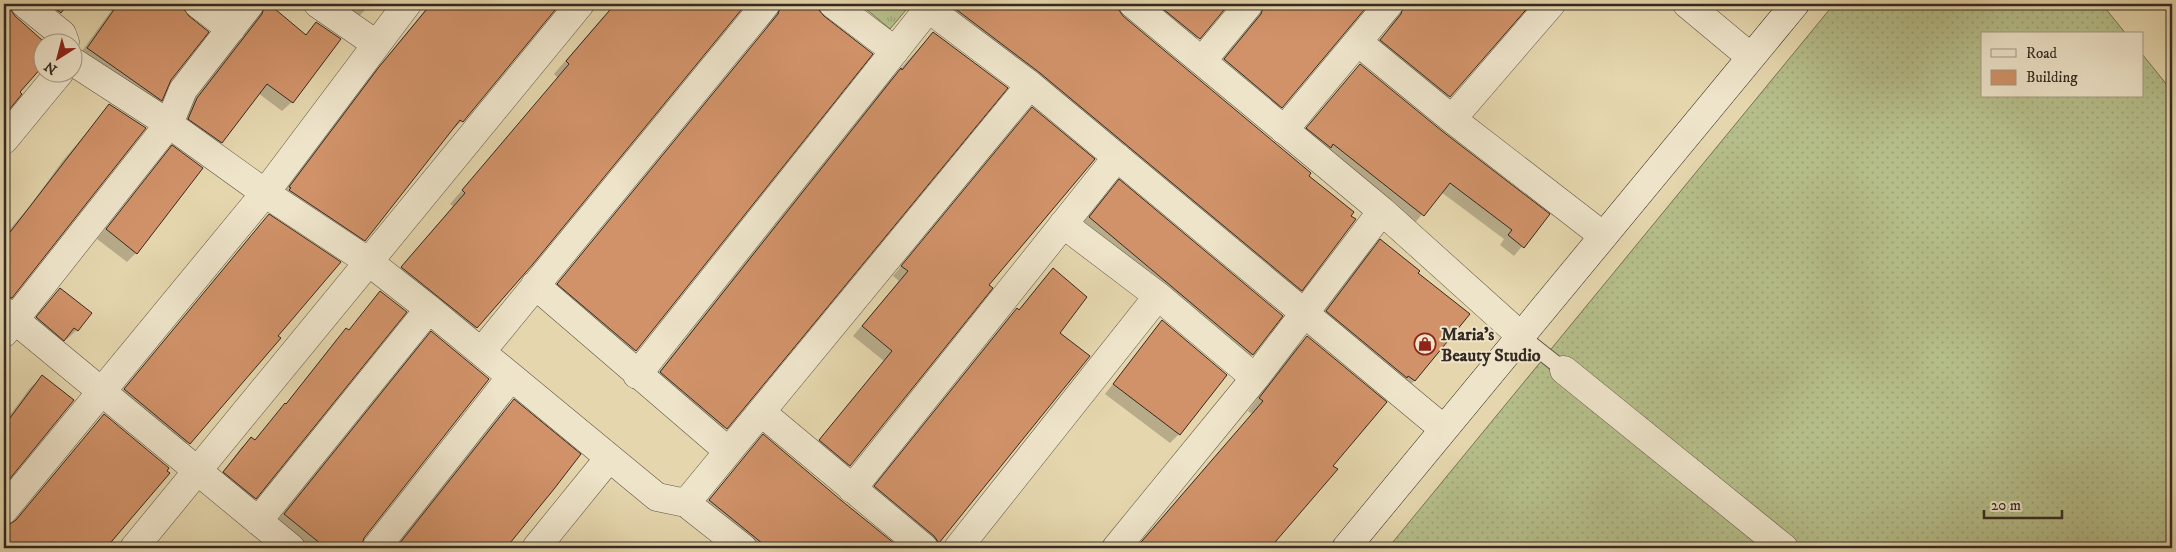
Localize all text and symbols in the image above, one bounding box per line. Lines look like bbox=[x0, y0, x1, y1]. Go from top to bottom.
north arrow bbox=[32, 32, 82, 82]
legend bbox=[1981, 32, 2144, 98]
text: Road bbox=[2026, 44, 2058, 63]
text: N bbox=[41, 57, 61, 78]
text: Building bbox=[2026, 68, 2078, 87]
place label: Maria's Beauty Studio bbox=[1441, 324, 1541, 367]
shop icon: Maria's Beauty Studio bbox=[1413, 332, 1437, 356]
scale bar bbox=[1984, 487, 2061, 519]
text: 20 m bbox=[1991, 496, 2021, 515]

